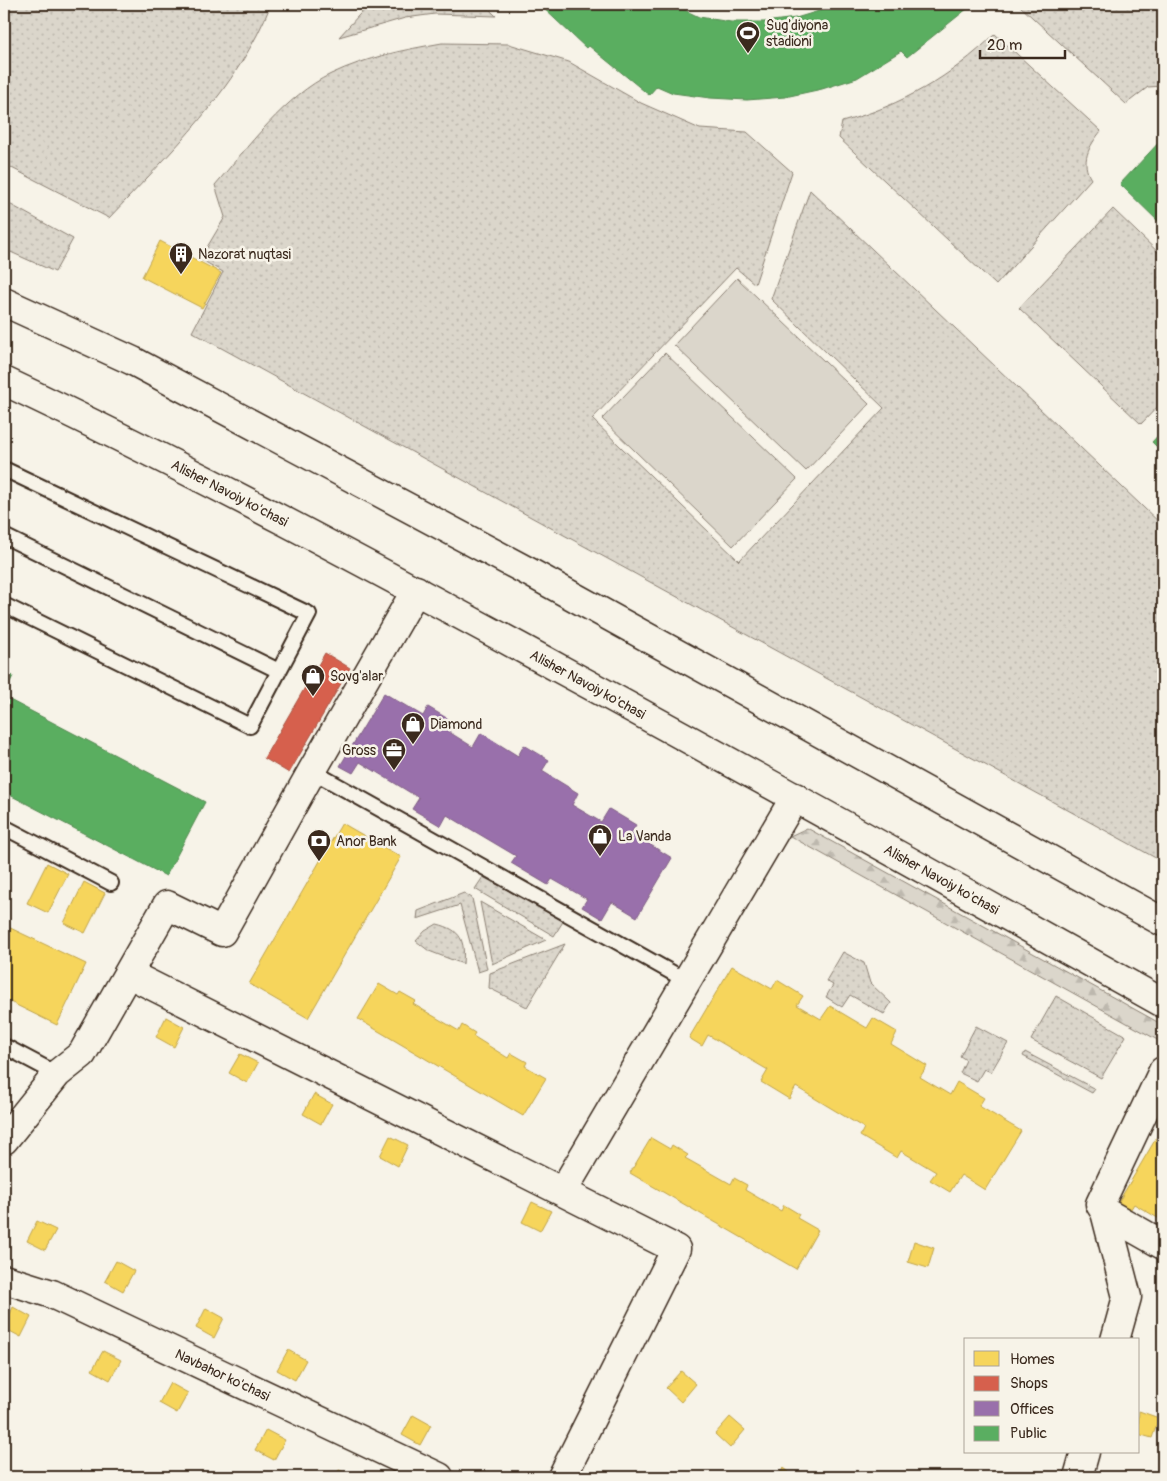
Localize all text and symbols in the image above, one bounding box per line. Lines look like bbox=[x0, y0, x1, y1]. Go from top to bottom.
place label: Sug'diyona stadioni bbox=[766, 17, 828, 50]
sports icon: Sug'diyona stadioni bbox=[735, 20, 761, 54]
scale bar bbox=[980, 28, 1064, 60]
text: 20 m bbox=[987, 36, 1022, 55]
building icon: Nazorat nuqtasi bbox=[168, 241, 194, 275]
place label: Nazorat nuqtasi bbox=[198, 246, 291, 263]
street label: Alisher Navoiy ko'chasi bbox=[168, 456, 292, 530]
street label: Alisher Navoiy ko'chasi bbox=[527, 646, 649, 723]
shop icon: Sovg'alar bbox=[300, 663, 326, 697]
place label: Sovg'alar bbox=[330, 668, 383, 685]
shop icon: Diamond bbox=[400, 711, 426, 745]
place label: Diamond bbox=[430, 716, 483, 733]
office icon: Gross bbox=[381, 737, 407, 771]
place label: Gross bbox=[342, 742, 377, 759]
shop icon: La Vanda bbox=[587, 823, 613, 857]
bank icon: Anor Bank bbox=[306, 828, 332, 862]
place label: La Vanda bbox=[618, 828, 671, 845]
place label: Anor Bank bbox=[336, 833, 397, 850]
street label: Alisher Navoiy ko'chasi bbox=[881, 840, 1003, 918]
legend bbox=[964, 1338, 1140, 1454]
street label: Navbahor ko'chasi bbox=[172, 1345, 273, 1405]
text: Homes bbox=[1010, 1350, 1055, 1369]
text: Shops bbox=[1010, 1374, 1048, 1393]
text: Offices bbox=[1010, 1400, 1054, 1419]
text: Public bbox=[1010, 1424, 1047, 1443]

